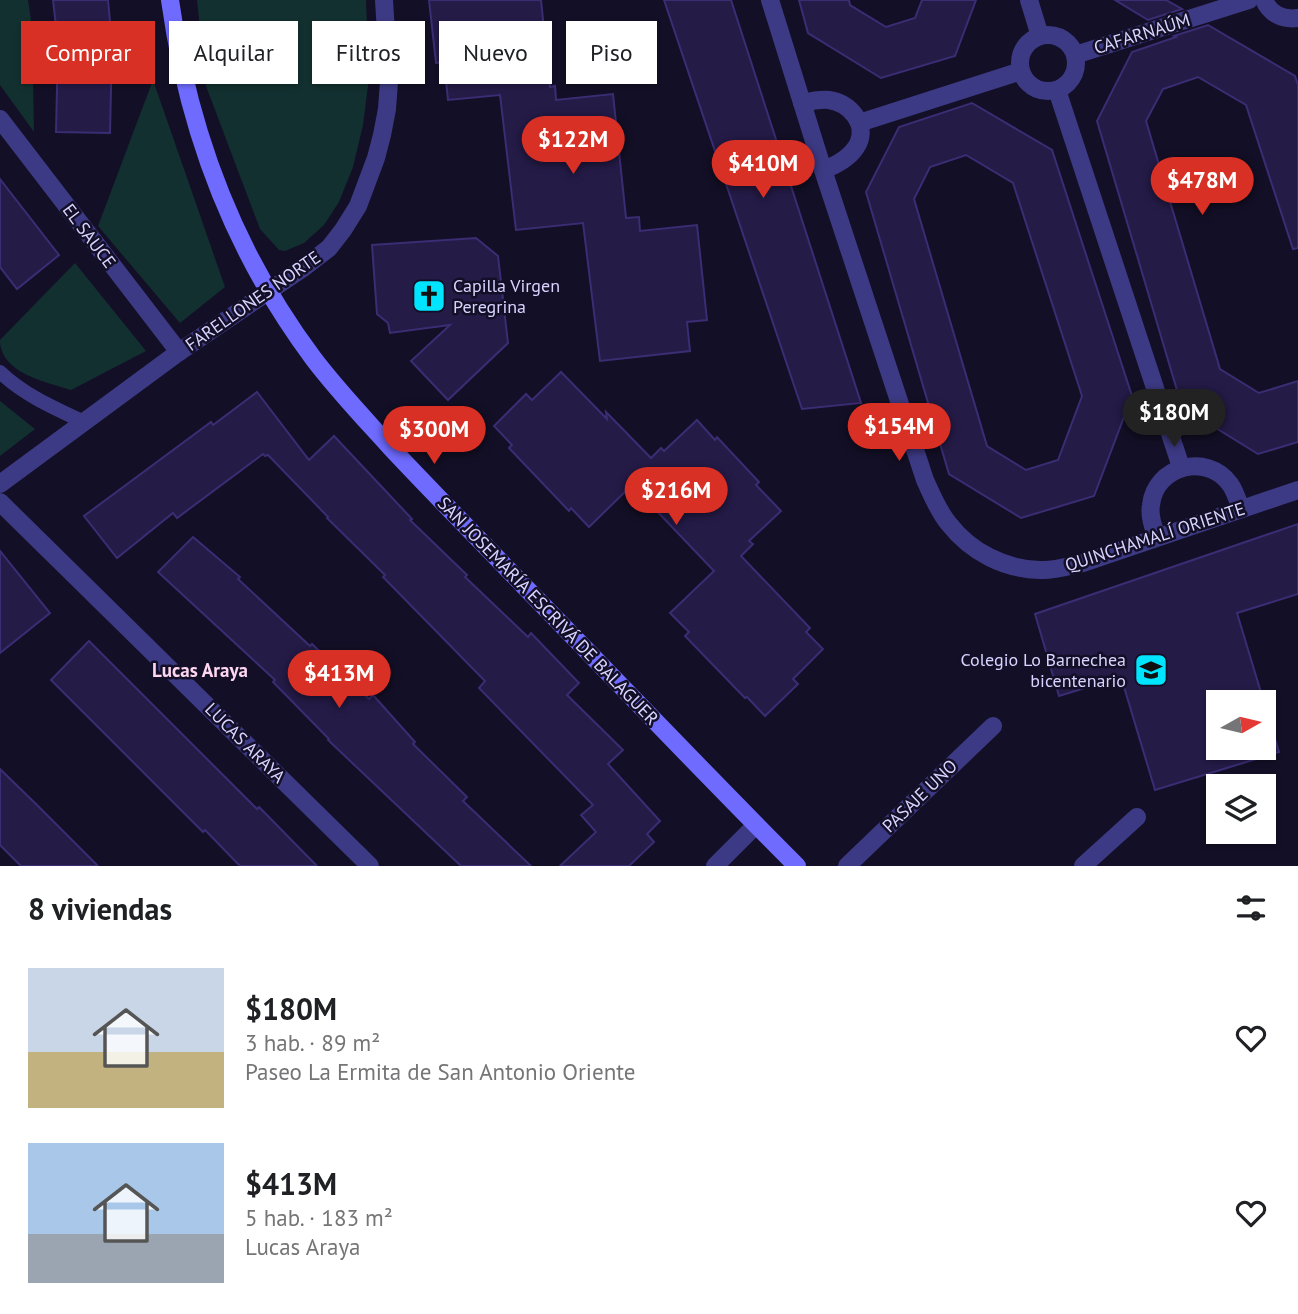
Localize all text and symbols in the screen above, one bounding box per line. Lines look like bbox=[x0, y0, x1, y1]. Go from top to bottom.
street label: CAFARNAÚM bbox=[1091, 8, 1193, 59]
chip: Comprar bbox=[21, 21, 155, 84]
chip: Alquilar bbox=[169, 21, 298, 84]
chip: Filtros bbox=[312, 21, 425, 84]
chip: Nuevo bbox=[439, 21, 552, 84]
chip: Piso bbox=[566, 21, 657, 84]
pin: $122M bbox=[524, 116, 622, 176]
text: $122M bbox=[538, 124, 608, 153]
pin: $410M bbox=[714, 140, 812, 200]
text: $410M bbox=[728, 148, 798, 177]
pin: $478M bbox=[1153, 158, 1251, 217]
text: $478M bbox=[1167, 165, 1237, 194]
street label: EL SAUCE bbox=[58, 199, 121, 272]
street label: FARELLONES NORTE bbox=[181, 245, 325, 356]
place label: Capilla Virgen Peregrina bbox=[453, 274, 560, 318]
church icon: Capilla Virgen Peregrina bbox=[410, 277, 448, 315]
pin: $180M bbox=[1125, 390, 1223, 449]
text: $180M bbox=[1139, 397, 1209, 426]
pin: $154M bbox=[850, 404, 948, 463]
pin: $300M bbox=[385, 406, 483, 466]
text: $154M bbox=[864, 411, 934, 440]
text: $300M bbox=[399, 414, 469, 443]
pin: $216M bbox=[627, 468, 725, 527]
text: $216M bbox=[641, 475, 711, 504]
street label: SAN JOSEMARÍA ESCRIVÁ DE BALAGUER bbox=[433, 492, 664, 730]
street label: QUINCHAMALÍ ORIENTE bbox=[1062, 497, 1248, 577]
place label: Colegio Lo Barnechea bicentenario bbox=[960, 648, 1126, 692]
pin: $413M bbox=[290, 650, 388, 710]
school or university icon: Colegio Lo Barnechea bicentenario bbox=[1132, 651, 1170, 689]
district label: Lucas Araya bbox=[152, 658, 248, 682]
text: $413M bbox=[304, 658, 374, 687]
north arrow bbox=[1206, 690, 1276, 760]
map controls bbox=[1206, 690, 1276, 844]
street label: LUCAS ARAYA bbox=[200, 698, 291, 788]
street label: PASAJE UNO bbox=[877, 754, 962, 837]
button: layers bbox=[1206, 774, 1276, 844]
text: 8 viviendas bbox=[28, 889, 172, 928]
icon: filters bbox=[1232, 889, 1270, 927]
text: $180M bbox=[245, 989, 337, 1028]
icon: home bbox=[84, 996, 168, 1080]
icon: heart bbox=[1232, 1019, 1270, 1057]
text: 3 hab. · 89 m² bbox=[245, 1028, 380, 1057]
text: Paseo La Ermita de San Antonio Oriente bbox=[245, 1057, 636, 1086]
text: $413M bbox=[245, 1164, 337, 1203]
icon: home bbox=[84, 1171, 168, 1255]
icon: heart bbox=[1232, 1194, 1270, 1232]
text: 5 hab. · 183 m² bbox=[245, 1203, 393, 1232]
text: Lucas Araya bbox=[245, 1232, 361, 1261]

